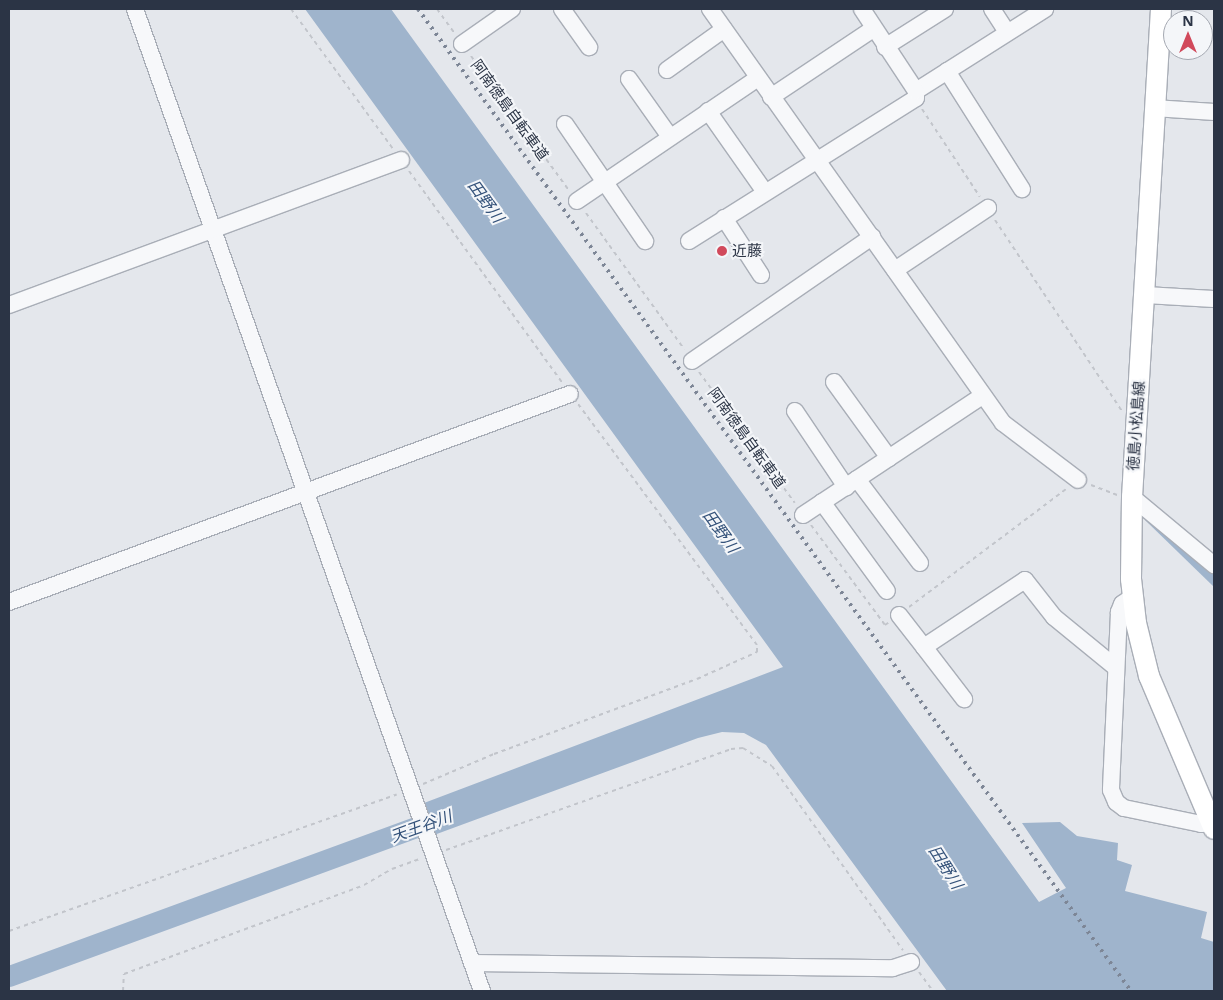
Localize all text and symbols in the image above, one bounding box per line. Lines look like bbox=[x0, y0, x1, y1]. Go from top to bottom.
north arrow bbox=[1163, 10, 1213, 60]
text: N bbox=[1182, 11, 1194, 30]
street label: 阿南徳島自転車道 bbox=[467, 56, 553, 164]
water label: 田野川 bbox=[464, 176, 508, 226]
place label: 近藤 bbox=[732, 242, 762, 260]
marker: 近藤 bbox=[716, 245, 728, 257]
street label: 徳島小松島線 bbox=[1124, 380, 1148, 472]
street label: 阿南徳島自転車道 bbox=[704, 384, 790, 492]
water label: 田野川 bbox=[699, 506, 743, 556]
water label: 天王谷川 bbox=[388, 806, 454, 846]
water label: 田野川 bbox=[925, 842, 967, 892]

